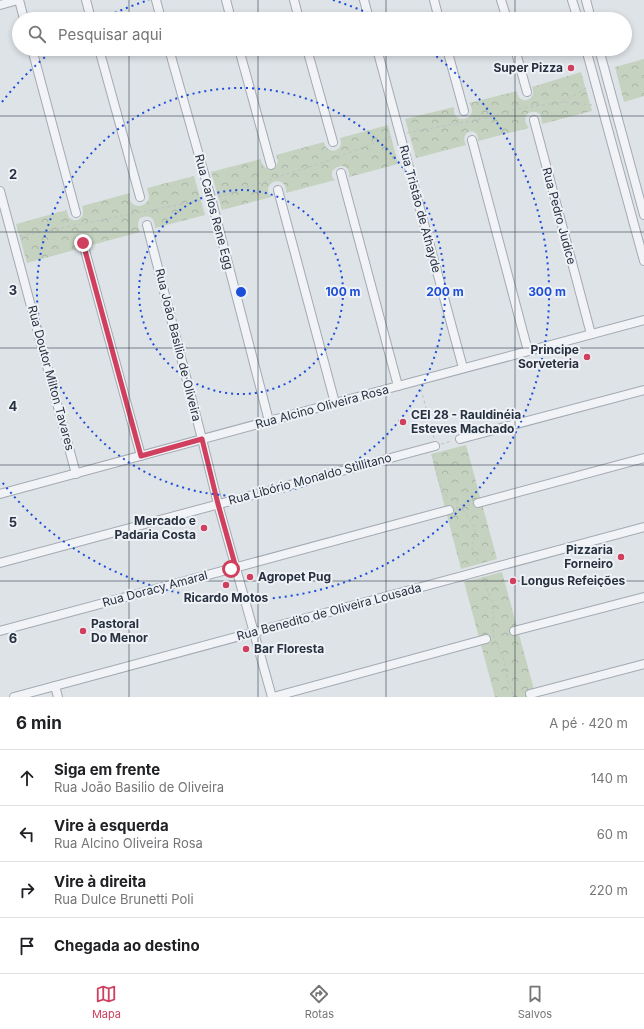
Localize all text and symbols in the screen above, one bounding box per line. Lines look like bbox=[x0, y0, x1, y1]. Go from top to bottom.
search box bbox=[12, 12, 632, 56]
icon: search bbox=[26, 23, 48, 45]
text: Pesquisar aqui bbox=[58, 25, 162, 44]
place label: Super Pizza bbox=[493, 60, 563, 75]
marker: Super Pizza bbox=[566, 63, 576, 73]
street label: Rua Tristão de Athayde bbox=[396, 143, 445, 274]
street label: Rua Carlos Rene Egg bbox=[192, 153, 237, 271]
text: 2 bbox=[9, 166, 17, 182]
street label: Rua Pedro Judice bbox=[539, 166, 580, 266]
route end bbox=[74, 234, 92, 252]
street label: Rua João Basilio de Oliveira bbox=[152, 267, 205, 423]
text: 3 bbox=[9, 282, 17, 298]
text: 100 m bbox=[325, 284, 361, 299]
text: 200 m bbox=[426, 284, 464, 299]
text: 300 m bbox=[528, 284, 566, 299]
centre of rings bbox=[234, 285, 248, 299]
street label: Rua Doutor Milton Tavares bbox=[25, 304, 78, 452]
place label: Principe Sorveteria bbox=[518, 342, 579, 371]
marker: Principe Sorveteria bbox=[582, 352, 592, 362]
street label: Rua Alcino Oliveira Rosa bbox=[254, 381, 390, 432]
text: 4 bbox=[9, 398, 18, 414]
place label: CEI 28 - Rauldinéia Esteves Machado bbox=[411, 407, 521, 436]
marker: CEI 28 - Rauldinéia Esteves Machado bbox=[398, 417, 408, 427]
street label: Rua Libório Monaldo Stillitano bbox=[227, 449, 393, 508]
place label: Mercado e Padaria Costa bbox=[114, 513, 196, 542]
text: 5 bbox=[9, 514, 17, 530]
marker: Mercado e Padaria Costa bbox=[199, 523, 209, 533]
place label: Pizzaria Forneiro bbox=[564, 542, 613, 571]
marker: Pizzaria Forneiro bbox=[616, 552, 626, 562]
route start bbox=[222, 560, 240, 578]
street label: Rua Doracy Amaral bbox=[101, 567, 209, 610]
place label: Agropet Pug bbox=[258, 569, 331, 584]
marker: Agropet Pug bbox=[245, 572, 255, 582]
place label: Longus Refeições bbox=[521, 573, 626, 588]
marker: Longus Refeições bbox=[508, 576, 518, 586]
marker: Ricardo Motos bbox=[221, 580, 231, 590]
street label: Rua Benedito de Oliveira Lousada bbox=[235, 580, 423, 643]
place label: Ricardo Motos bbox=[184, 590, 269, 605]
place label: Pastoral Do Menor bbox=[91, 616, 148, 645]
marker: Pastoral Do Menor bbox=[78, 626, 88, 636]
text: 6 bbox=[9, 630, 17, 646]
place label: Bar Floresta bbox=[254, 641, 324, 656]
marker: Bar Floresta bbox=[241, 644, 251, 654]
text: 6 min bbox=[16, 713, 62, 733]
text: A pé · 420 m bbox=[549, 715, 628, 731]
text: Siga em frente bbox=[54, 760, 160, 779]
icon: ahead bbox=[16, 767, 38, 789]
text: 140 m bbox=[591, 770, 628, 786]
text: Rua João Basilio de Oliveira bbox=[54, 779, 224, 795]
text: Vire à esquerda bbox=[54, 816, 169, 835]
icon: left bbox=[16, 823, 38, 845]
text: 60 m bbox=[597, 826, 628, 842]
text: Rua Alcino Oliveira Rosa bbox=[54, 835, 203, 851]
text: Vire à direita bbox=[54, 872, 146, 891]
icon: right bbox=[16, 879, 38, 901]
text: 220 m bbox=[589, 882, 628, 898]
text: Rua Dulce Brunetti Poli bbox=[54, 891, 194, 907]
icon: arrive bbox=[16, 935, 38, 957]
text: Chegada ao destino bbox=[54, 936, 200, 955]
tab: Mapa bbox=[92, 983, 121, 1021]
tab: Rotas bbox=[305, 983, 334, 1021]
tab: Salvos bbox=[518, 983, 552, 1021]

